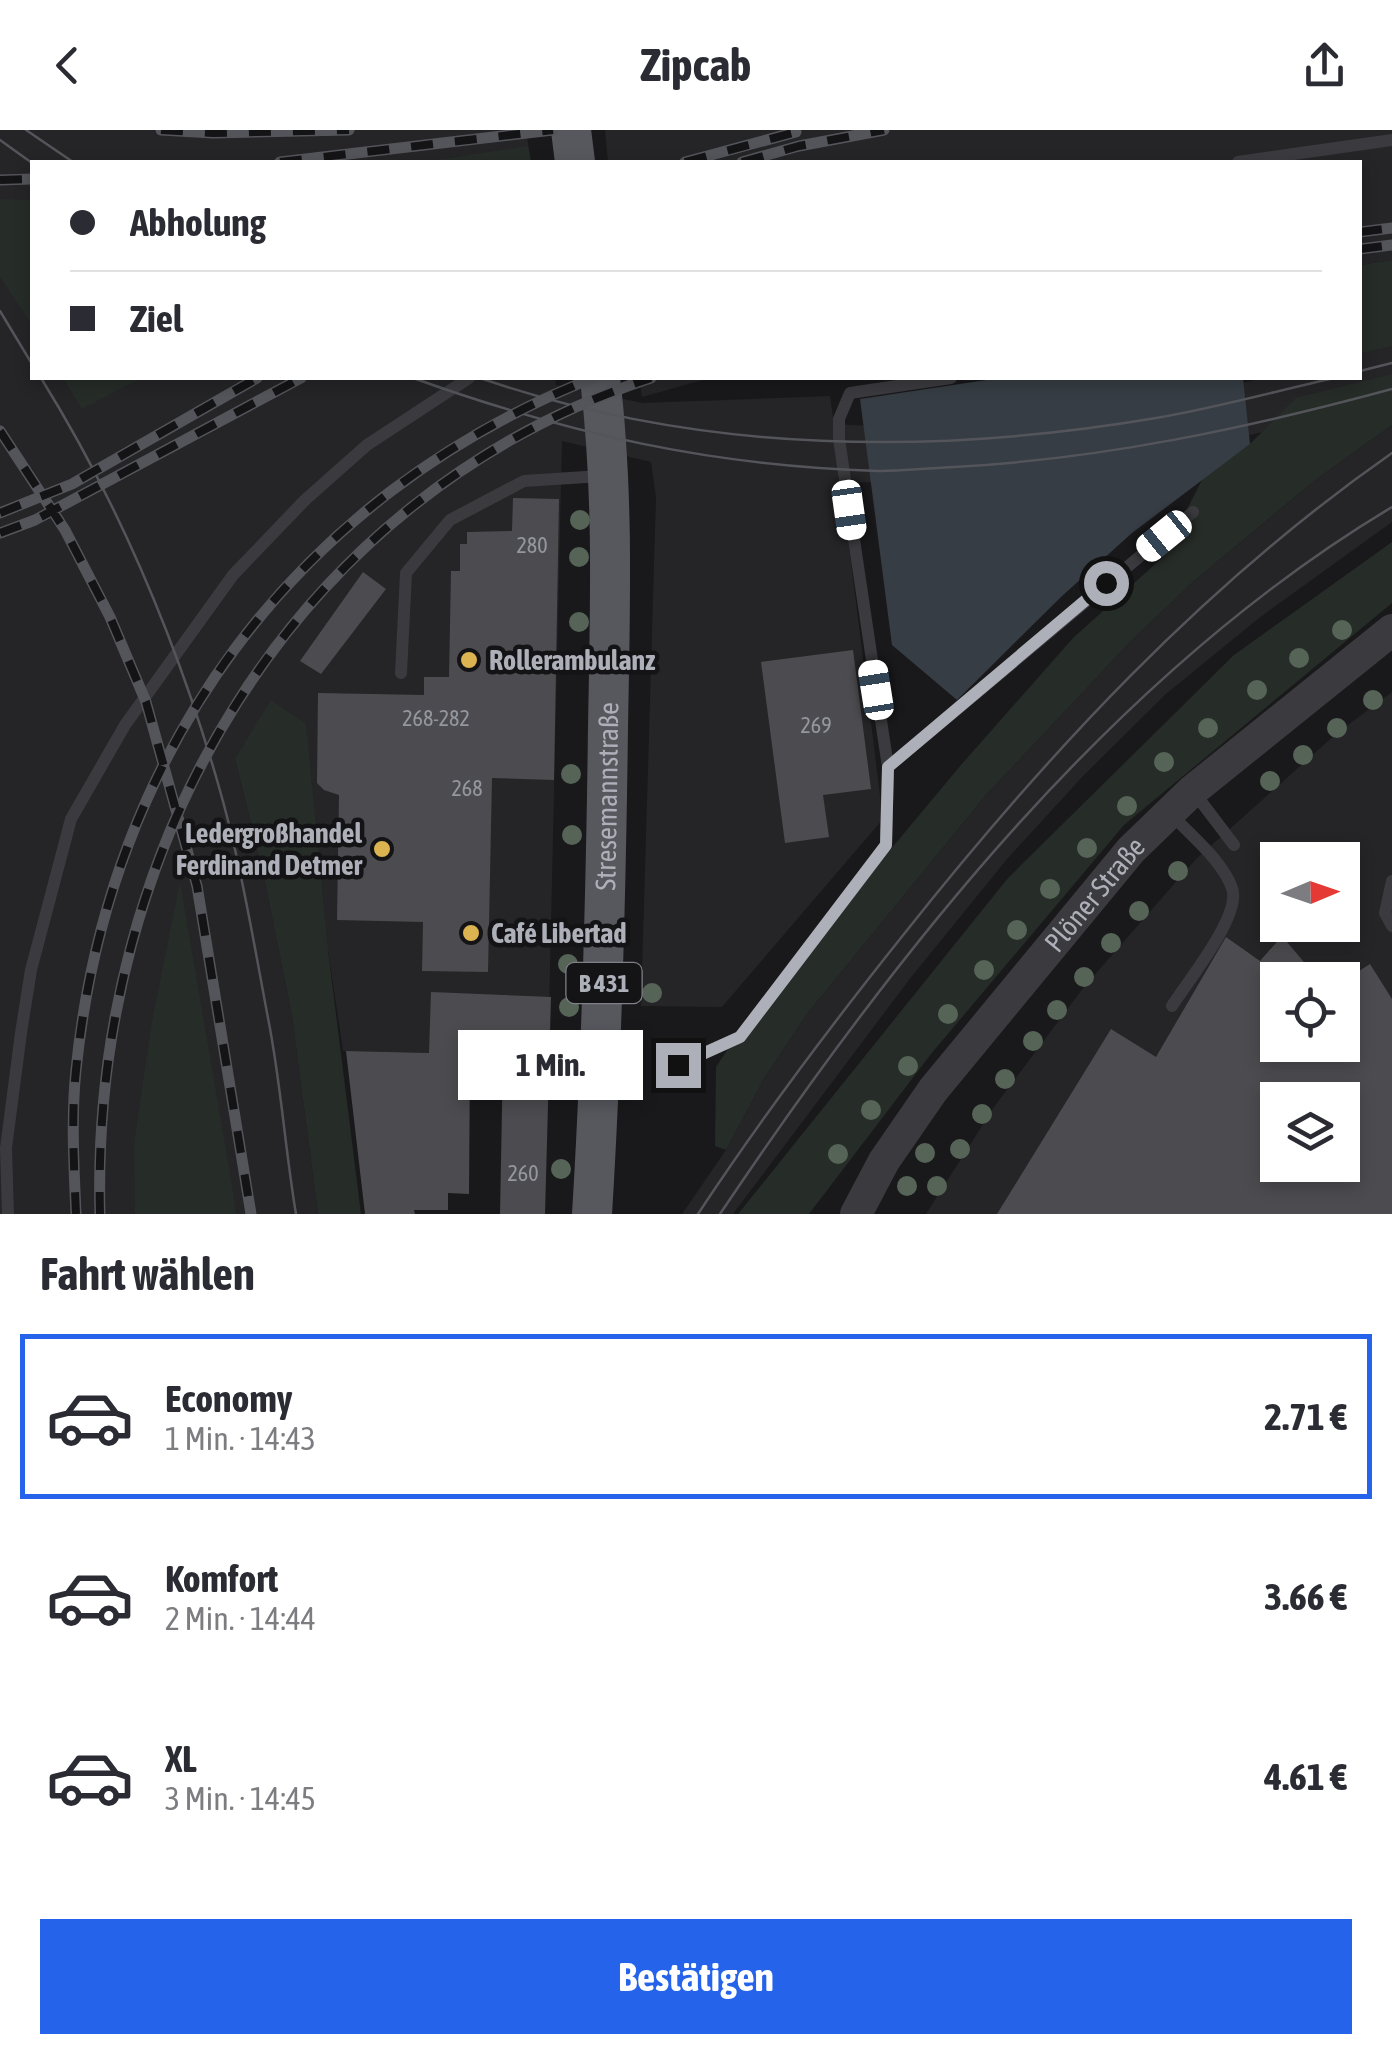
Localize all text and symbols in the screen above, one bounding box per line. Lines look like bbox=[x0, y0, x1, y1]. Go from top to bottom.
icon: back bbox=[40, 38, 95, 93]
icon: share bbox=[1297, 38, 1352, 93]
text: Zipcab bbox=[641, 39, 751, 91]
text: Abholung bbox=[130, 201, 266, 244]
text: Ziel bbox=[130, 297, 183, 340]
car bbox=[830, 478, 868, 542]
car bbox=[1131, 505, 1197, 567]
house number: 280 bbox=[516, 532, 548, 558]
route start bbox=[1084, 561, 1129, 606]
place label: Rollerambulanz bbox=[489, 644, 655, 676]
marker: Rollerambulanz bbox=[458, 649, 480, 671]
car bbox=[856, 658, 896, 722]
street label: Stresemannstraße bbox=[589, 702, 624, 891]
house number: 268-282 bbox=[402, 705, 470, 731]
house number: 269 bbox=[800, 712, 832, 738]
house number: 268 bbox=[451, 775, 483, 801]
place label: Ledergroßhandel Ferdinand Detmer bbox=[176, 817, 363, 881]
street label: Plöner Straße bbox=[1038, 830, 1151, 958]
marker: Ledergroßhandel Ferdinand Detmer bbox=[371, 838, 393, 860]
north arrow bbox=[1260, 842, 1360, 942]
map controls bbox=[1260, 842, 1360, 1182]
place label: Café Libertad bbox=[491, 917, 627, 949]
marker: Café Libertad bbox=[460, 922, 482, 944]
button: locate bbox=[1260, 962, 1360, 1062]
road number: B 431 bbox=[566, 963, 642, 1003]
callout: 1 Min. bbox=[458, 1030, 643, 1100]
route end bbox=[656, 1043, 701, 1088]
text: 1 Min. bbox=[516, 1046, 585, 1083]
button: layers bbox=[1260, 1082, 1360, 1182]
house number: 260 bbox=[507, 1160, 539, 1186]
text: Fahrt wählen bbox=[40, 1248, 255, 1300]
icon: car bbox=[45, 1372, 135, 1462]
text: Economy bbox=[165, 1377, 292, 1420]
text: 2.71 € bbox=[1264, 1395, 1347, 1438]
text: 1 Min. · 14:43 bbox=[165, 1420, 316, 1457]
icon: car bbox=[45, 1552, 135, 1642]
text: Komfort bbox=[165, 1557, 278, 1600]
text: 3.66 € bbox=[1264, 1575, 1347, 1618]
text: 2 Min. · 14:44 bbox=[165, 1600, 316, 1637]
icon: car bbox=[45, 1732, 135, 1822]
text: XL bbox=[165, 1737, 197, 1780]
text: 4.61 € bbox=[1264, 1755, 1347, 1798]
text: 3 Min. · 14:45 bbox=[165, 1780, 316, 1817]
button: Bestätigen bbox=[40, 1919, 1352, 2034]

